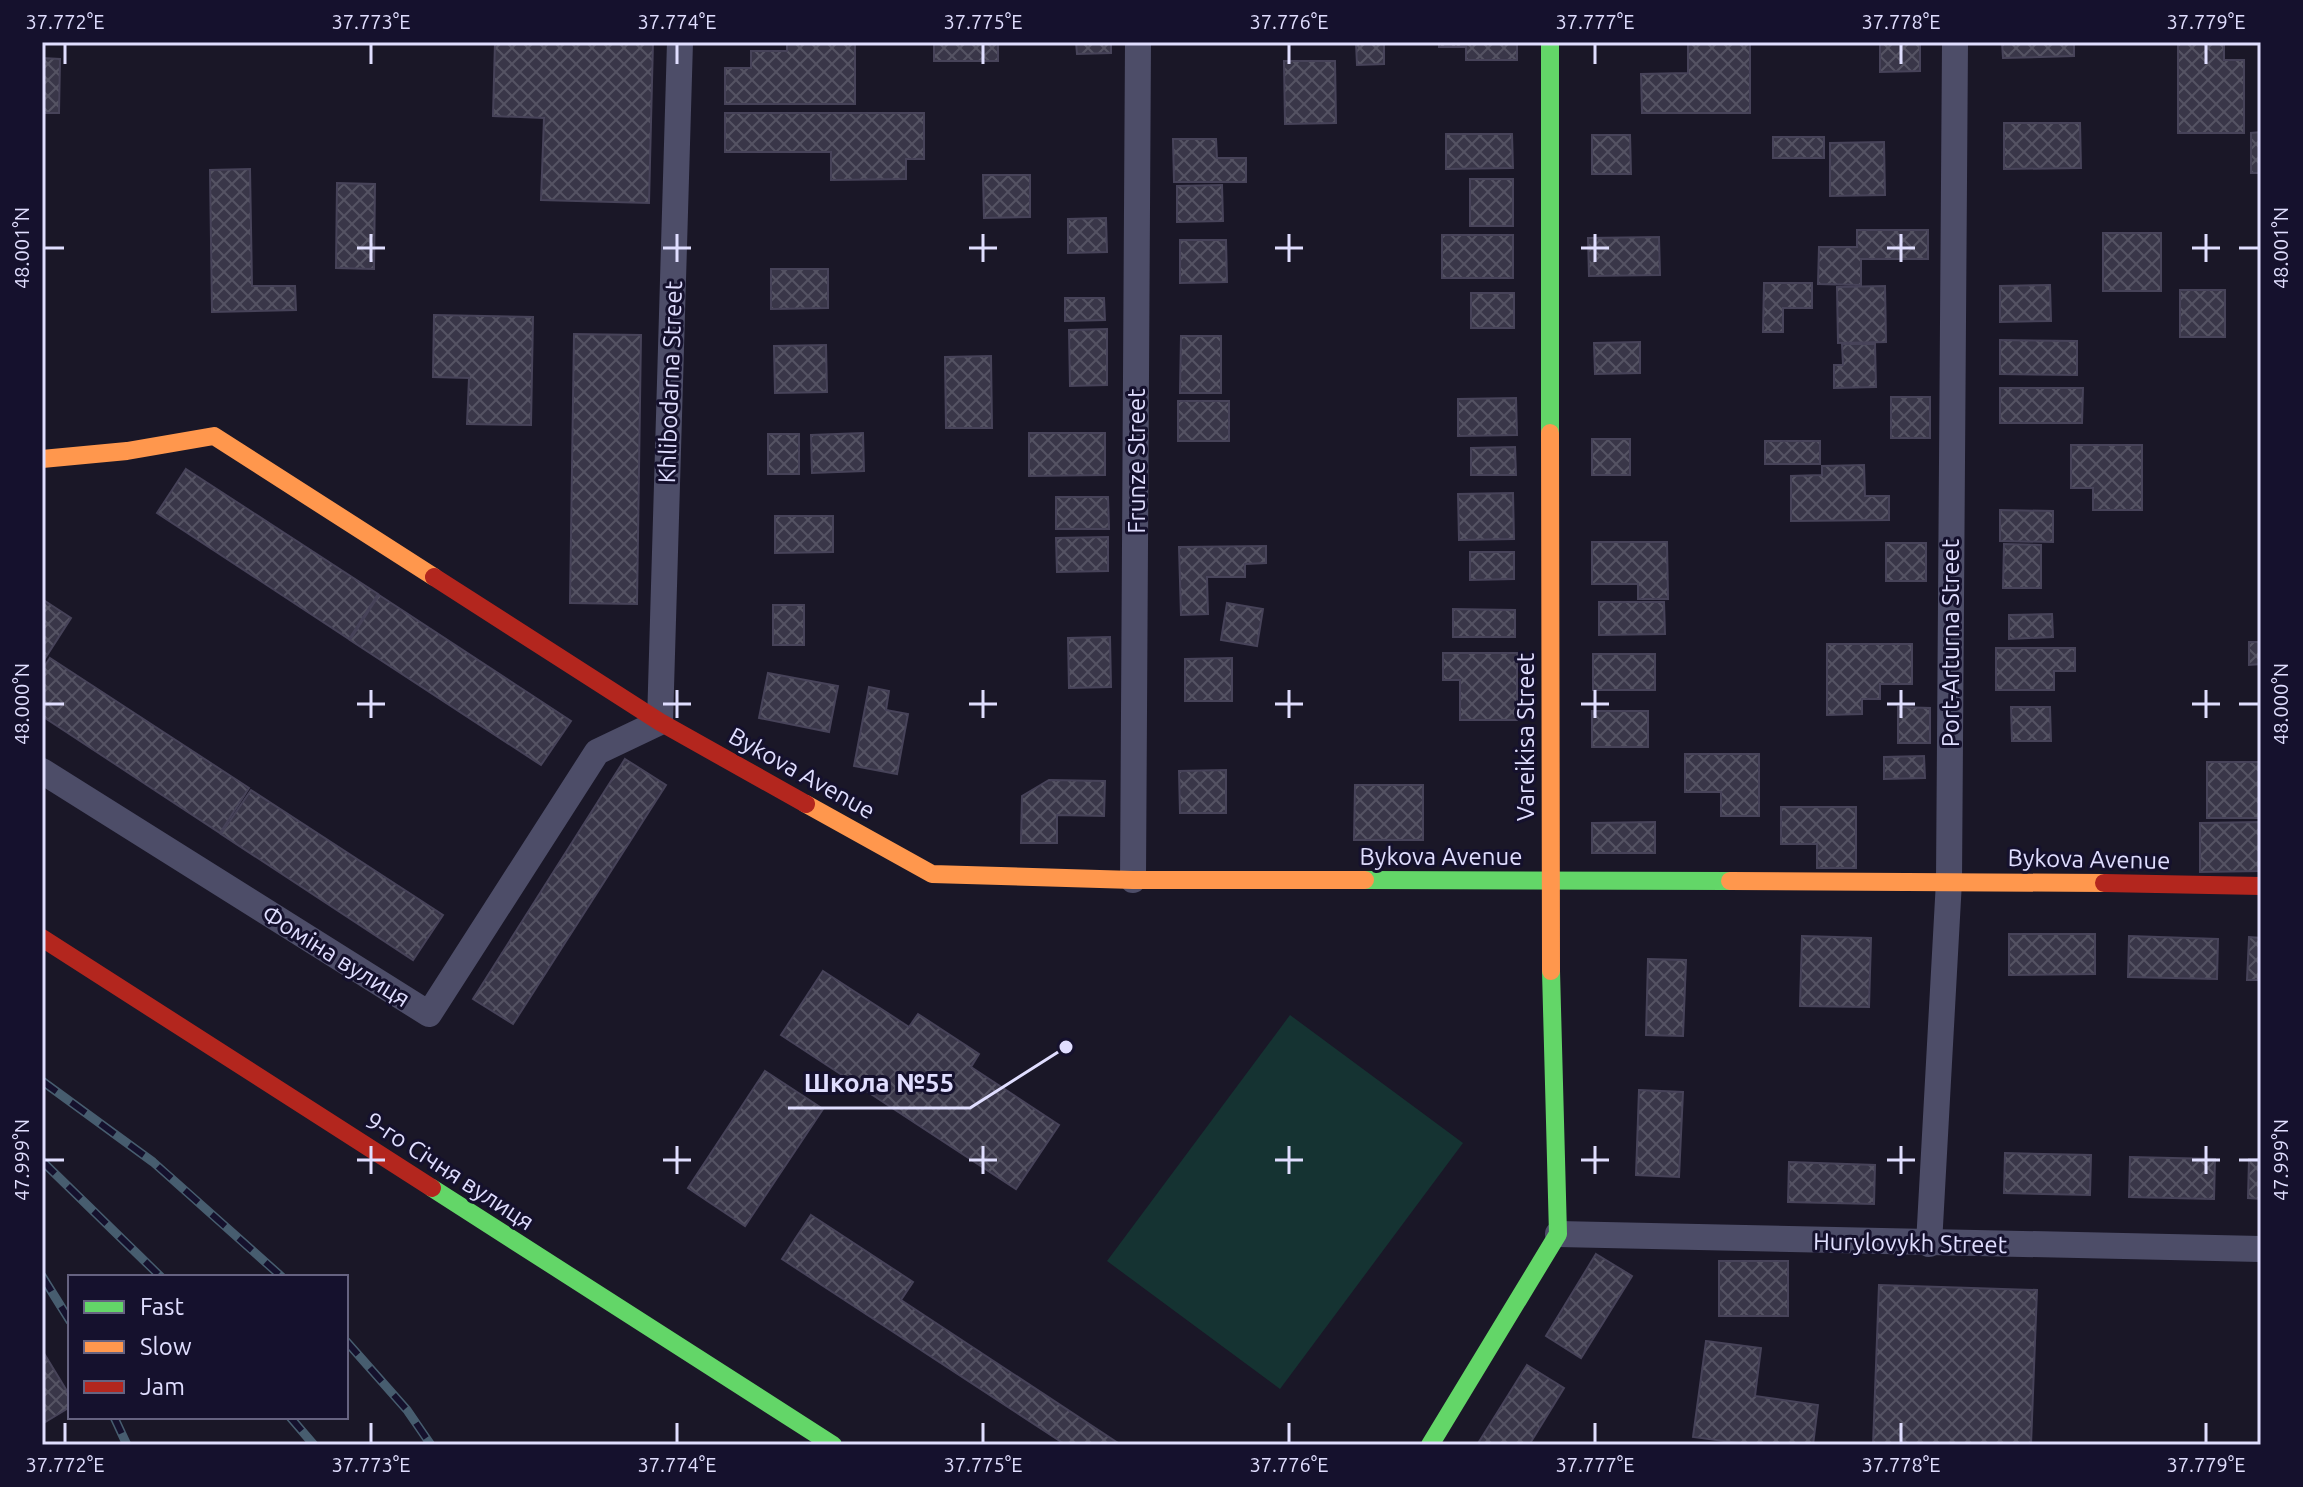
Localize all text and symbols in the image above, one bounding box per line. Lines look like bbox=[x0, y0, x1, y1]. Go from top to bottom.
text: 37.772°E bbox=[26, 10, 105, 33]
text: 37.773°E bbox=[332, 10, 411, 33]
text: 37.774°E bbox=[638, 10, 717, 33]
text: 37.775°E bbox=[944, 10, 1023, 33]
text: 37.776°E bbox=[1250, 10, 1329, 33]
text: 37.777°E bbox=[1556, 10, 1635, 33]
text: 37.778°E bbox=[1862, 10, 1941, 33]
text: 37.779°E bbox=[2167, 10, 2246, 33]
text: 48.001°N bbox=[10, 207, 33, 289]
text: 48.001°N bbox=[2269, 207, 2292, 289]
street label: Khlibodarna Street bbox=[653, 280, 687, 484]
street label: Frunze Street bbox=[1123, 388, 1150, 534]
street label: Port-Arturna Street bbox=[1937, 538, 1964, 747]
street label: Vareikisa Street bbox=[1512, 652, 1539, 821]
text: 48.000°N bbox=[10, 663, 33, 745]
text: 48.000°N bbox=[2269, 663, 2292, 745]
street label: Bykova Avenue bbox=[724, 722, 880, 824]
street label: Bykova Avenue bbox=[1360, 843, 1522, 870]
street label: Bykova Avenue bbox=[2007, 844, 2171, 874]
street label: Фоміна вулиця bbox=[257, 900, 415, 1012]
callout: Школа №55 bbox=[788, 1058, 970, 1108]
text: Школа №55 bbox=[804, 1068, 954, 1097]
street label: 9-го Січня вулиця bbox=[361, 1107, 539, 1235]
text: 47.999°N bbox=[10, 1119, 33, 1201]
text: 47.999°N bbox=[2269, 1119, 2292, 1201]
street label: Hurylovykh Street bbox=[1813, 1228, 2008, 1258]
legend bbox=[68, 1275, 348, 1419]
text: Fast bbox=[140, 1293, 184, 1320]
text: Slow bbox=[140, 1333, 192, 1360]
text: Jam bbox=[140, 1373, 185, 1400]
text: 37.772°E bbox=[26, 1453, 105, 1476]
text: 37.773°E bbox=[332, 1453, 411, 1476]
text: 37.774°E bbox=[638, 1453, 717, 1476]
text: 37.775°E bbox=[944, 1453, 1023, 1476]
text: 37.776°E bbox=[1250, 1453, 1329, 1476]
text: 37.777°E bbox=[1556, 1453, 1635, 1476]
text: 37.778°E bbox=[1862, 1453, 1941, 1476]
text: 37.779°E bbox=[2167, 1453, 2246, 1476]

